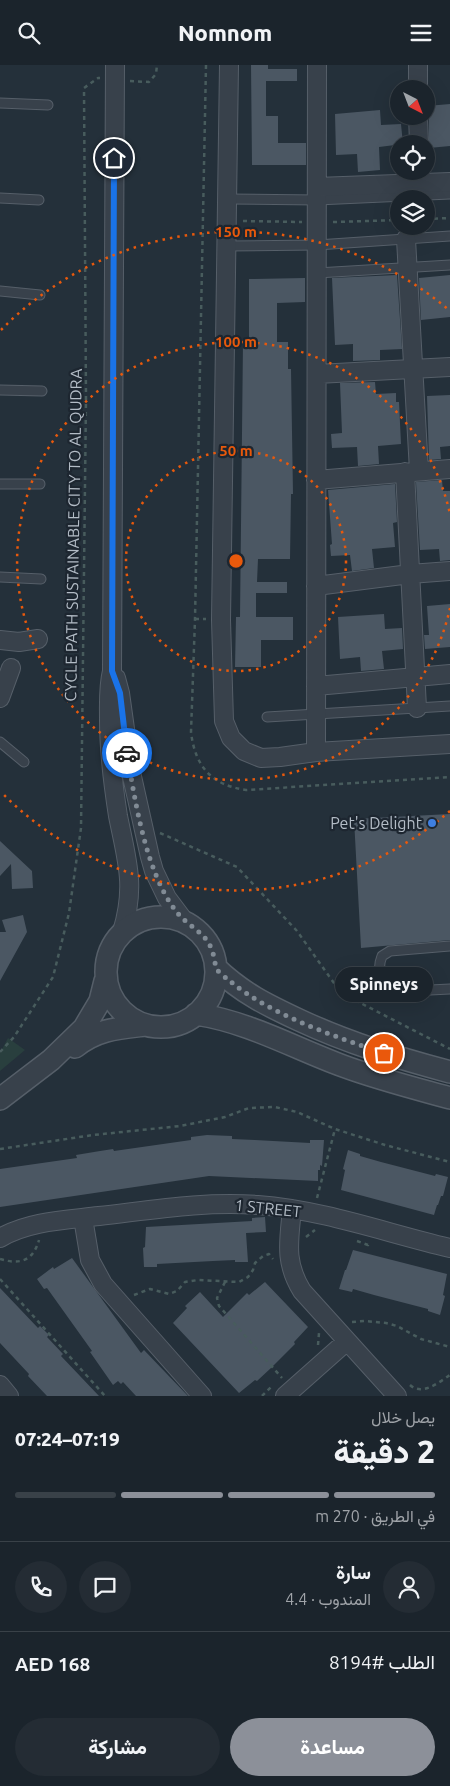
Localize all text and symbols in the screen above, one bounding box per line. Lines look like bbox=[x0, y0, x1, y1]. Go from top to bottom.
icon: search bbox=[15, 19, 43, 47]
icon: menu bbox=[407, 19, 435, 47]
text: Nomnom bbox=[178, 20, 272, 45]
north arrow bbox=[390, 80, 435, 125]
map controls bbox=[390, 80, 435, 235]
button: locate bbox=[390, 135, 435, 180]
pin bbox=[93, 137, 135, 179]
icon: home bbox=[100, 144, 128, 172]
button: layers bbox=[390, 190, 435, 235]
text: 150 m bbox=[215, 223, 257, 240]
text: 100 m bbox=[215, 333, 257, 350]
street label: CYCLE PATH SUSTAINABLE CITY TO AL QUDRA bbox=[61, 368, 85, 702]
text: 50 m bbox=[219, 442, 253, 459]
centre of rings bbox=[227, 552, 245, 570]
courier bbox=[102, 728, 152, 778]
icon: car bbox=[113, 739, 141, 767]
place label: Pet's Delight bbox=[330, 814, 423, 832]
marker: Pet's Delight bbox=[426, 817, 438, 829]
callout: Spinneys bbox=[335, 968, 433, 1003]
text: Spinneys bbox=[350, 975, 418, 993]
pin bbox=[363, 1032, 405, 1074]
icon: bag bbox=[370, 1039, 398, 1067]
street label: 1 STREET bbox=[234, 1196, 302, 1220]
text: يصل خلال bbox=[371, 1408, 435, 1426]
text: 07:19–07:24 bbox=[15, 1428, 120, 1450]
text: 2 دقيقة bbox=[333, 1433, 435, 1469]
text: في الطريق · 270 m bbox=[315, 1507, 435, 1525]
button: phone bbox=[15, 1561, 67, 1613]
button: chat bbox=[79, 1561, 131, 1613]
text: سارة bbox=[336, 1561, 371, 1583]
button: person bbox=[383, 1561, 435, 1613]
text: المندوب · 4.4 bbox=[285, 1590, 371, 1608]
text: الطلب #8194 bbox=[329, 1651, 435, 1673]
text: AED 168 bbox=[15, 1653, 90, 1675]
button: مشاركة bbox=[15, 1718, 220, 1776]
button: مساعدة bbox=[230, 1718, 435, 1776]

